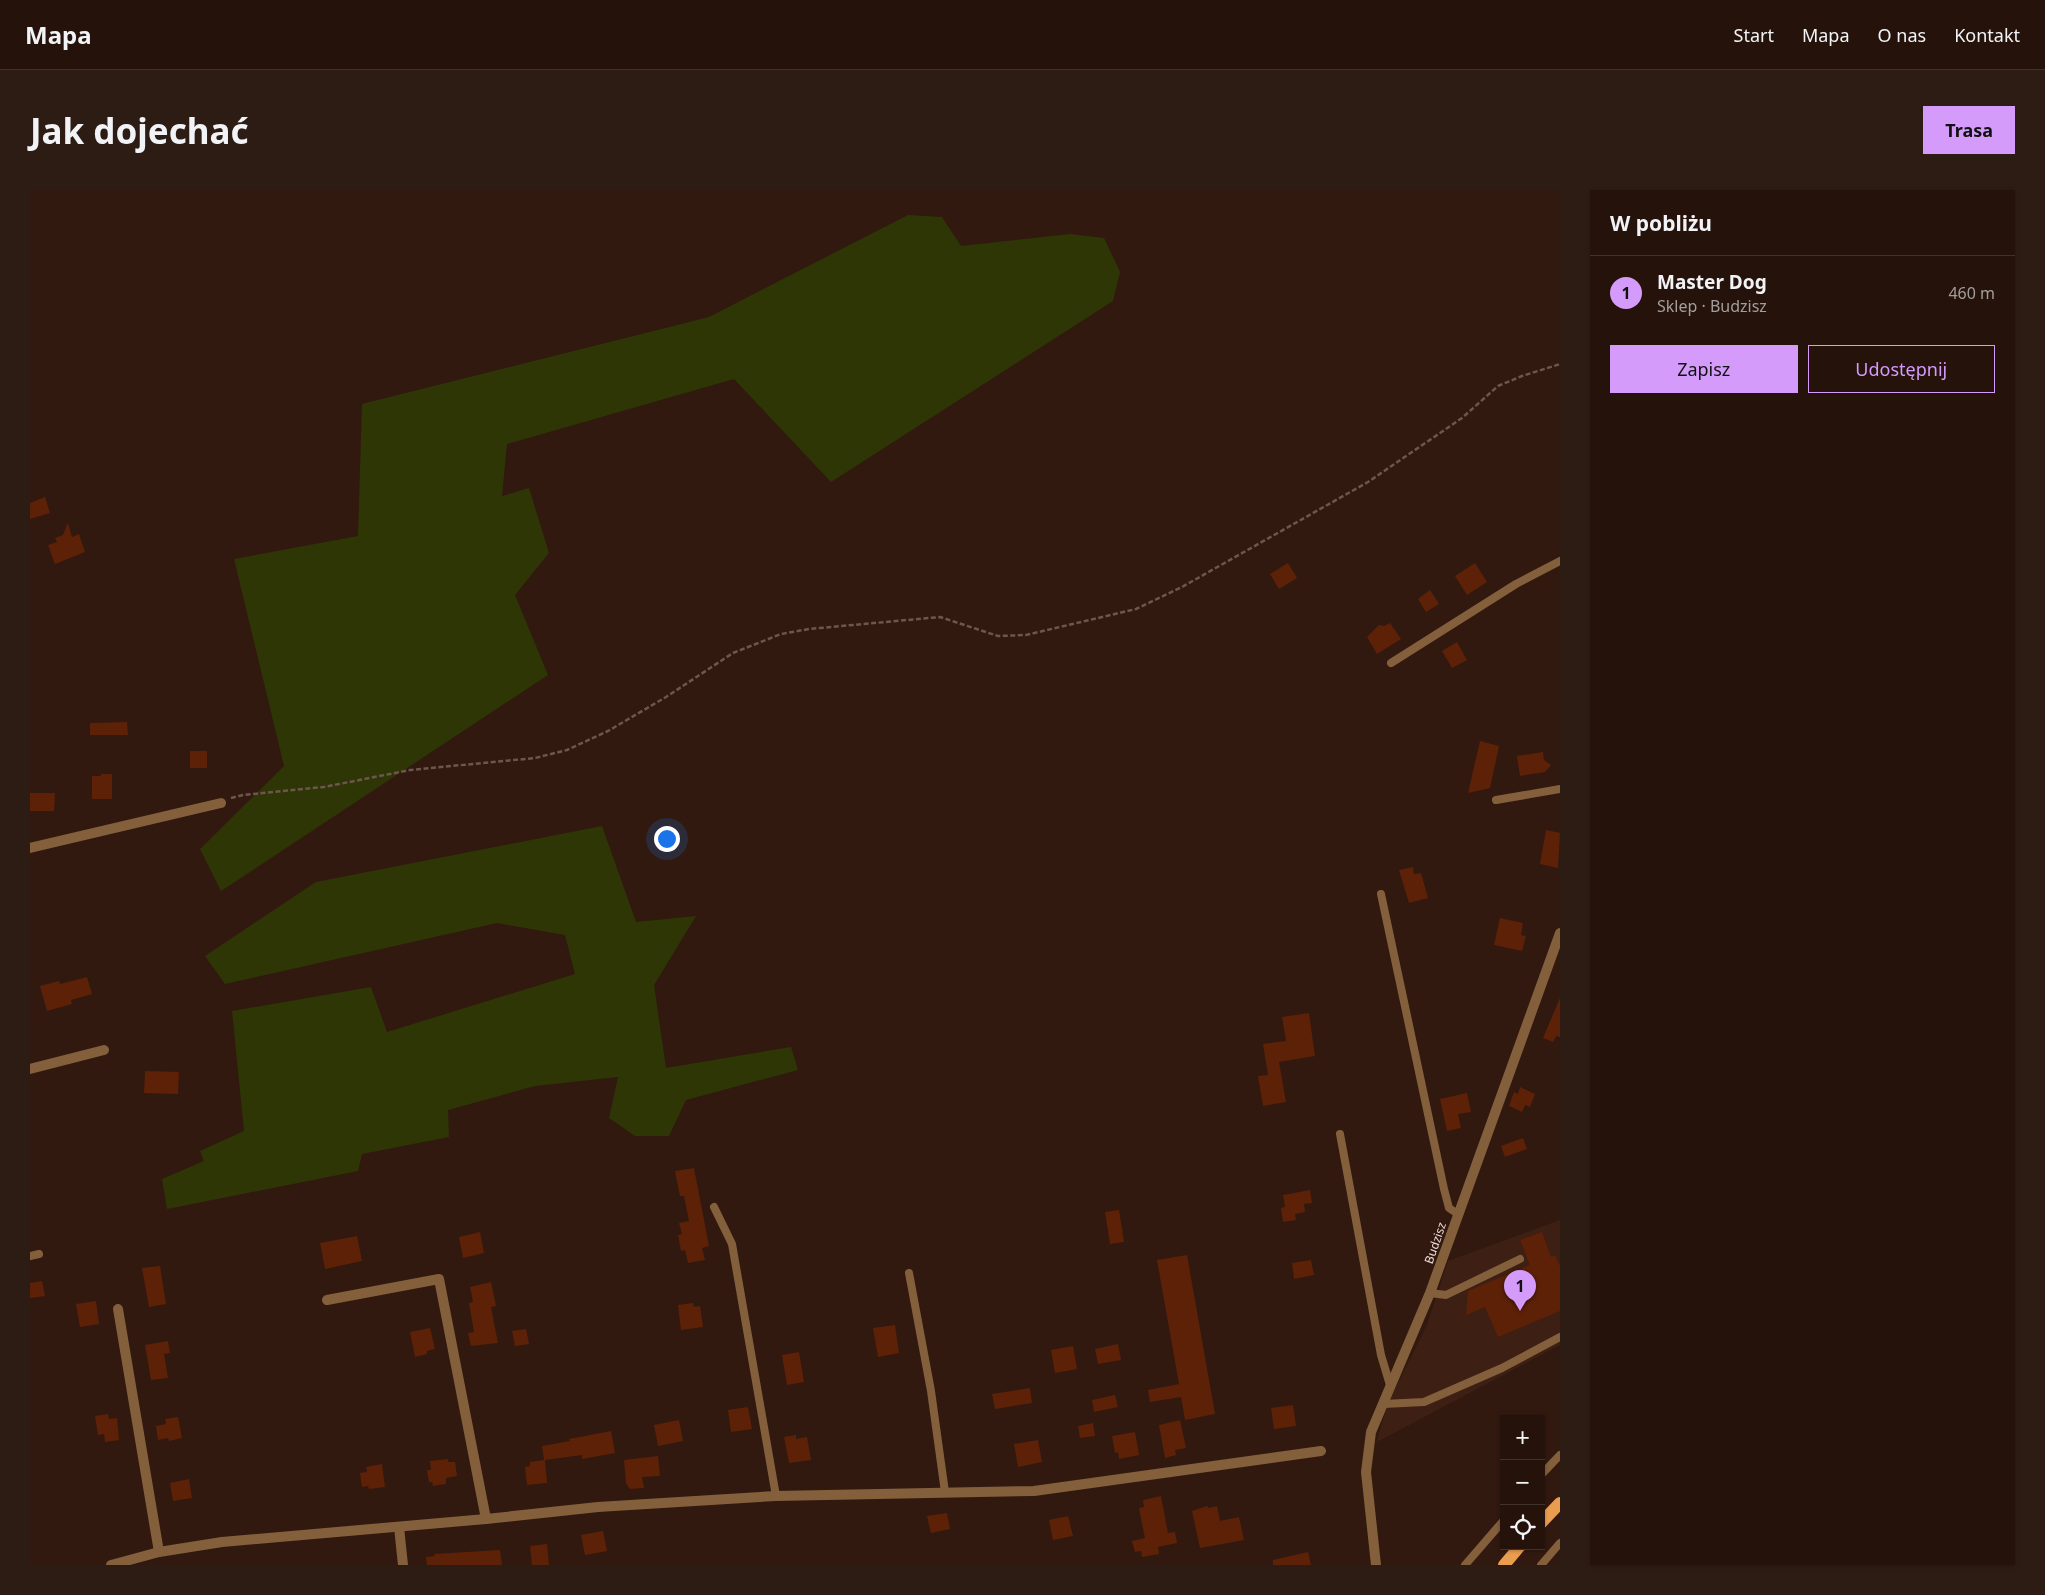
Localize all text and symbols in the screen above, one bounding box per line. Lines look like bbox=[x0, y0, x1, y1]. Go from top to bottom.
text: Mapa bbox=[25, 18, 92, 51]
text: Start bbox=[1734, 23, 1774, 47]
text: Mapa bbox=[1802, 23, 1850, 47]
text: O nas bbox=[1878, 23, 1926, 47]
text: Kontakt bbox=[1954, 23, 2020, 47]
button: Trasa bbox=[1923, 106, 2015, 154]
text: Jak dojechać bbox=[30, 107, 249, 154]
text: W pobliżu bbox=[1610, 209, 1712, 237]
text: Master Dog bbox=[1657, 269, 1767, 295]
text: 1 bbox=[1621, 282, 1631, 304]
text: 460 m bbox=[1948, 282, 1995, 304]
text: Sklep · Budzisz bbox=[1657, 295, 1767, 317]
button: Zapisz bbox=[1610, 345, 1798, 393]
button: Udostępnij bbox=[1808, 345, 1995, 393]
your location bbox=[654, 826, 680, 852]
street label: Budzisz bbox=[1420, 1220, 1450, 1266]
pin: 1 bbox=[1504, 1270, 1536, 1311]
map controls bbox=[1500, 1415, 1545, 1550]
button: + bbox=[1500, 1415, 1545, 1460]
button: − bbox=[1500, 1460, 1545, 1505]
button: locate bbox=[1500, 1505, 1545, 1550]

